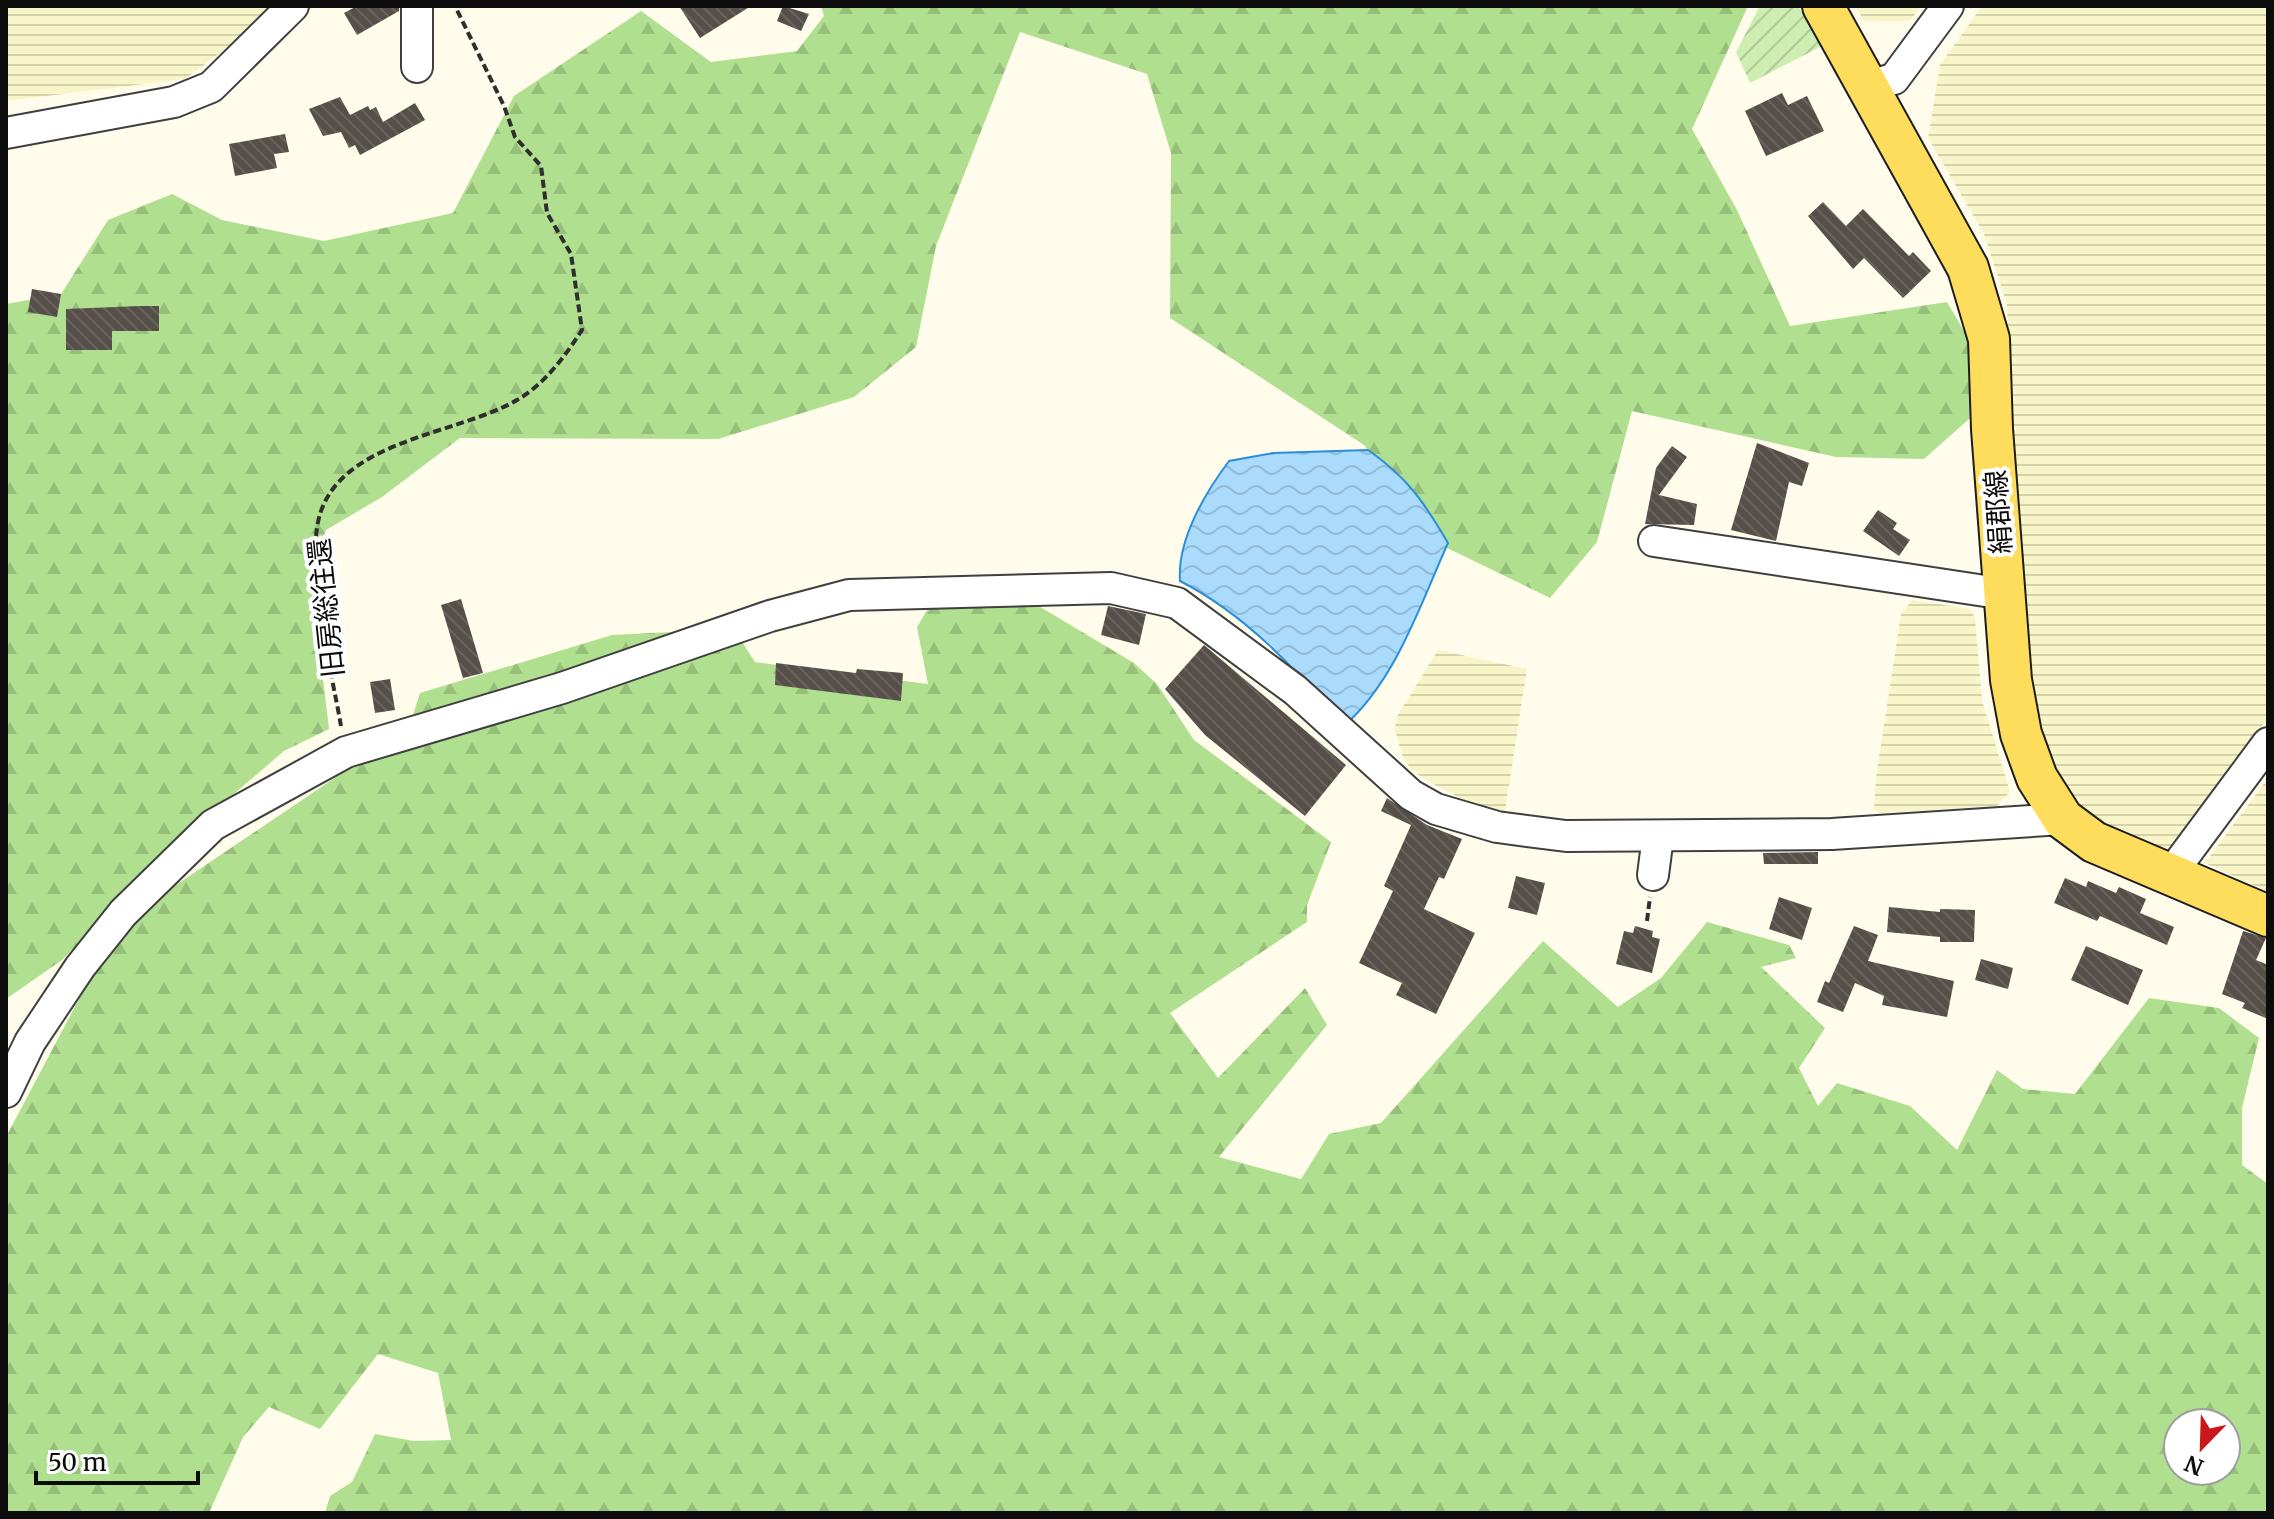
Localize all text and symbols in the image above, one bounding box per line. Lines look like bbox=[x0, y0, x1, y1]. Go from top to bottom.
street label: 絹郡線 bbox=[1977, 469, 2019, 555]
street label: 旧房総往還 bbox=[301, 536, 351, 680]
north arrow bbox=[2162, 1407, 2242, 1487]
scale bar bbox=[36, 1435, 198, 1485]
text: 50 m bbox=[48, 1447, 107, 1478]
text: N bbox=[2180, 1449, 2208, 1482]

